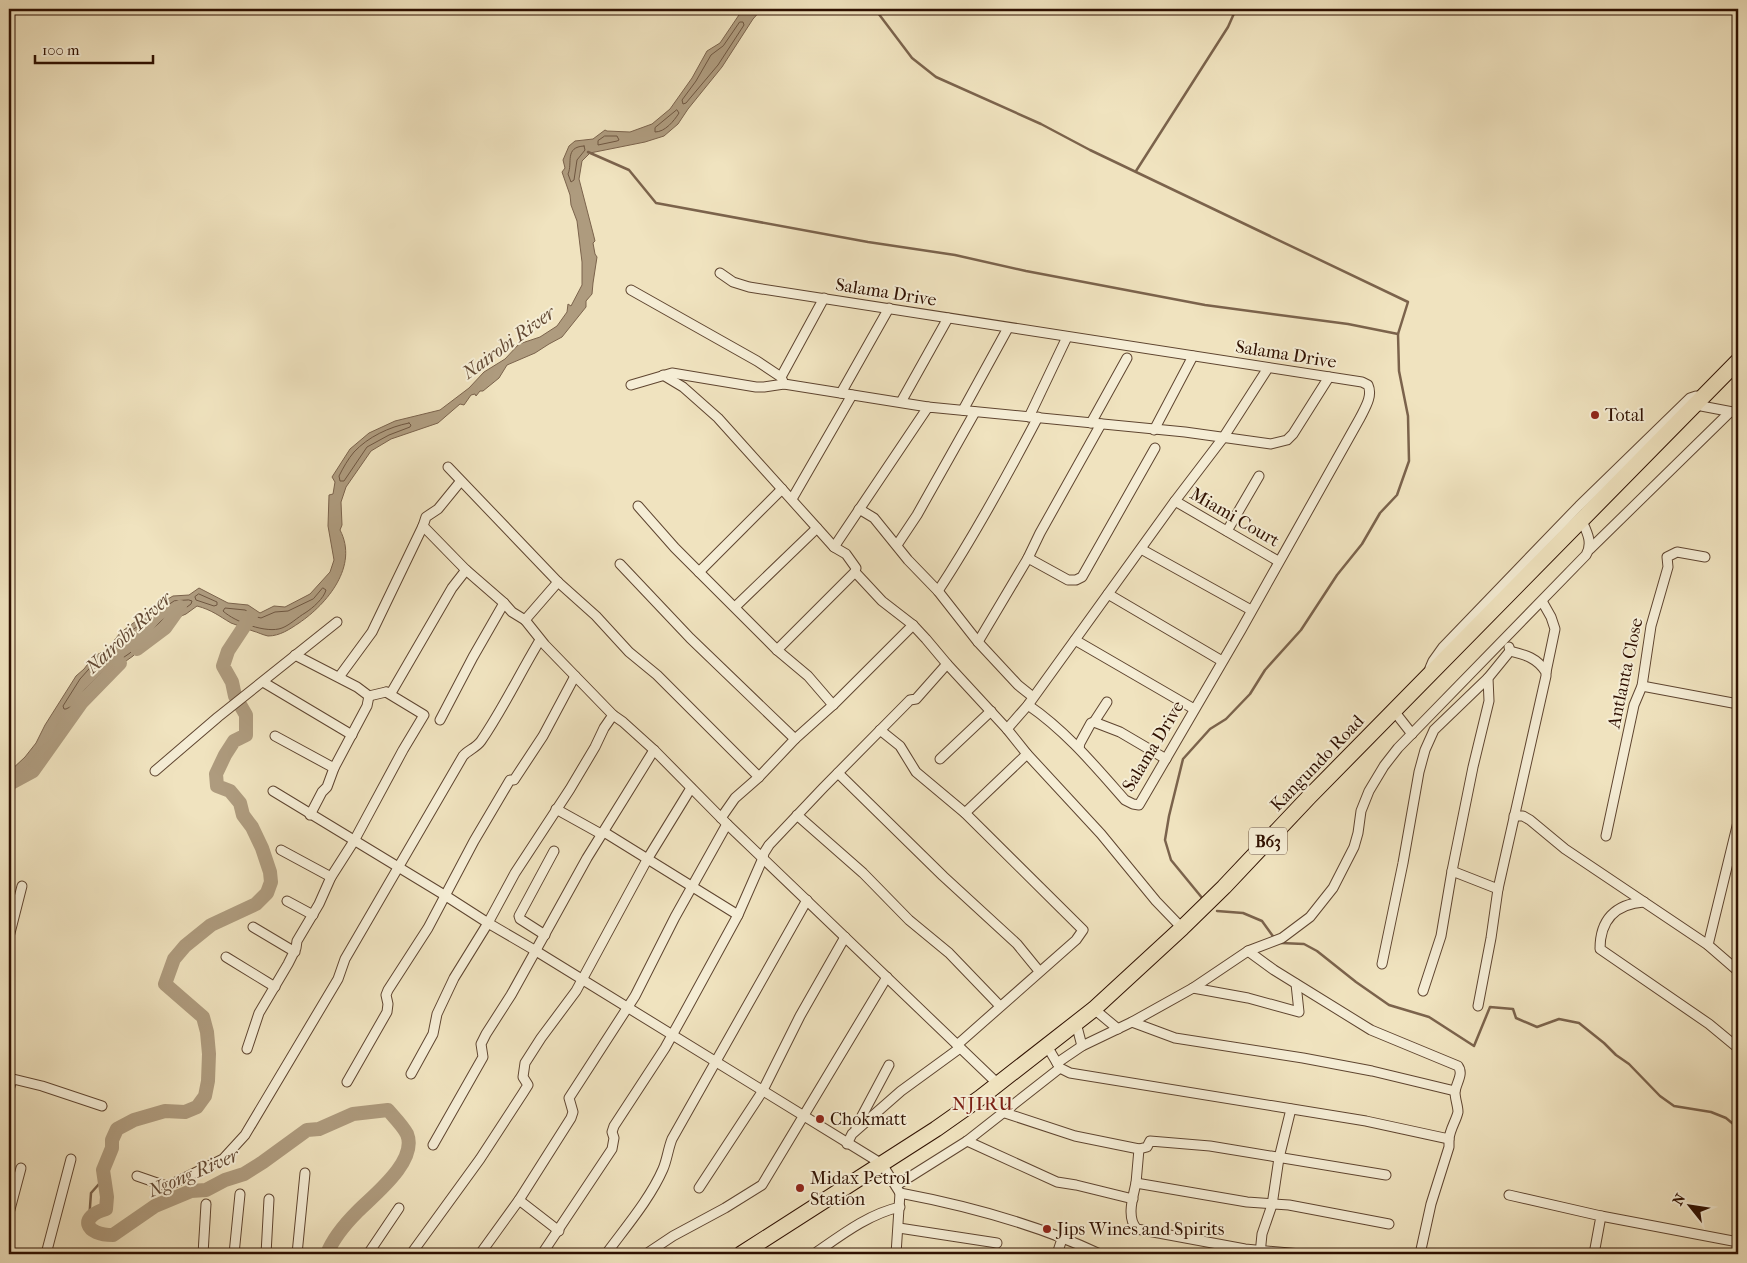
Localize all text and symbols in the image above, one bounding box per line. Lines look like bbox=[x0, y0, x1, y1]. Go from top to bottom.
scale bar bbox=[35, 32, 152, 64]
text: 100 m bbox=[42, 41, 80, 59]
street label: Salama Drive bbox=[834, 274, 938, 311]
water label: Nairobi River bbox=[457, 301, 560, 384]
street label: Salama Drive bbox=[1234, 336, 1338, 373]
place label: Total bbox=[1605, 405, 1644, 426]
marker: Total bbox=[1589, 409, 1601, 421]
street label: Miami Court bbox=[1186, 483, 1284, 552]
water label: Nairobi River bbox=[81, 586, 177, 679]
street label: Antlanta Close bbox=[1603, 616, 1647, 731]
street label: Salama Drive bbox=[1118, 697, 1189, 795]
street label: Kangundo Road bbox=[1266, 711, 1369, 816]
road number: B63 bbox=[1249, 828, 1287, 854]
district label: NJIRU bbox=[952, 1093, 1014, 1115]
place label: Chokmatt bbox=[830, 1109, 907, 1130]
marker: Chokmatt bbox=[814, 1113, 826, 1125]
water label: Ngong River bbox=[144, 1143, 243, 1202]
place label: Midax Petrol Station bbox=[810, 1168, 910, 1210]
north arrow bbox=[1664, 1180, 1714, 1230]
marker: Midax Petrol Station bbox=[794, 1182, 806, 1194]
text: N bbox=[1669, 1191, 1689, 1209]
place label: Jips Wines and Spirits bbox=[1055, 1219, 1225, 1240]
marker: Jips Wines and Spirits bbox=[1041, 1223, 1053, 1235]

